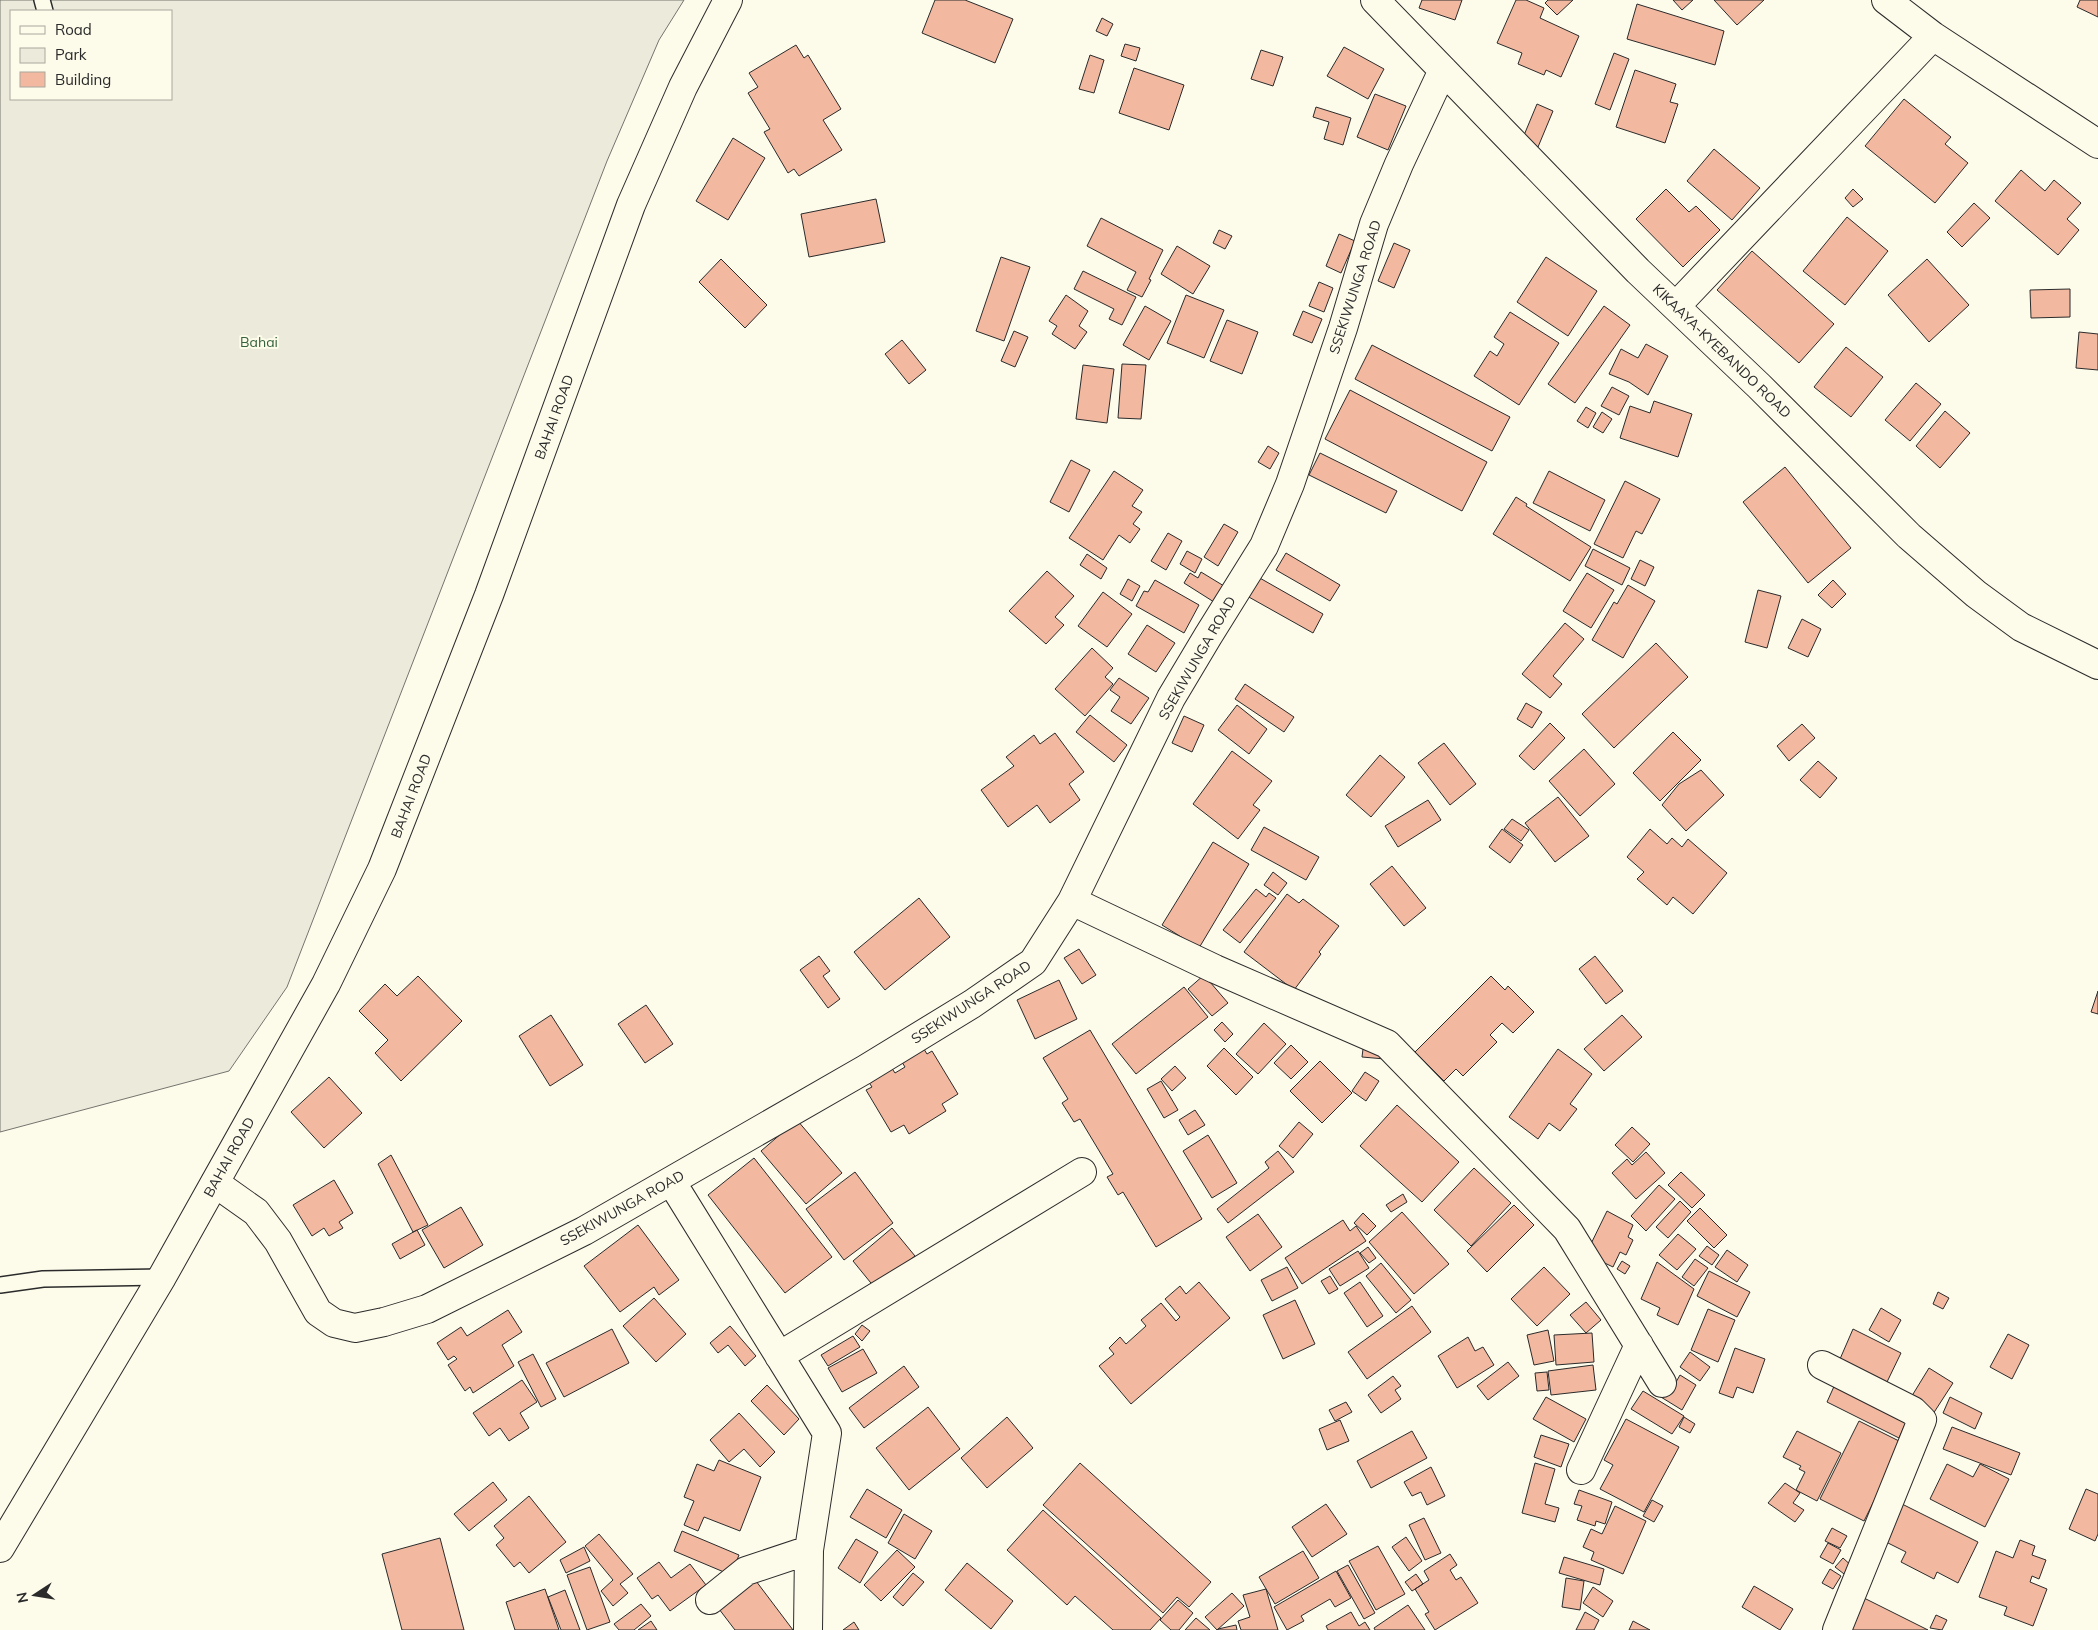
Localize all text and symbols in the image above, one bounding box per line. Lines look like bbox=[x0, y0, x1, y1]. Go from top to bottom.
legend bbox=[10, 10, 172, 100]
text: Road bbox=[55, 20, 92, 39]
text: Park bbox=[55, 45, 87, 64]
text: Building bbox=[55, 70, 111, 89]
street label: SSEKIWUNGA ROAD bbox=[1325, 218, 1385, 356]
street label: KIKAAYA-KYEBANDO ROAD bbox=[1649, 280, 1795, 422]
park label: Bahai bbox=[240, 333, 278, 351]
street label: BAHAI ROAD bbox=[530, 372, 578, 462]
street label: SSEKIWUNGA ROAD bbox=[1154, 593, 1240, 723]
street label: BAHAI ROAD bbox=[387, 751, 435, 841]
street label: SSEKIWUNGA ROAD bbox=[908, 956, 1034, 1048]
street label: BAHAI ROAD bbox=[200, 1114, 258, 1200]
street label: SSEKIWUNGA ROAD bbox=[557, 1166, 687, 1250]
north arrow bbox=[10, 1570, 60, 1620]
text: N bbox=[12, 1591, 32, 1605]

